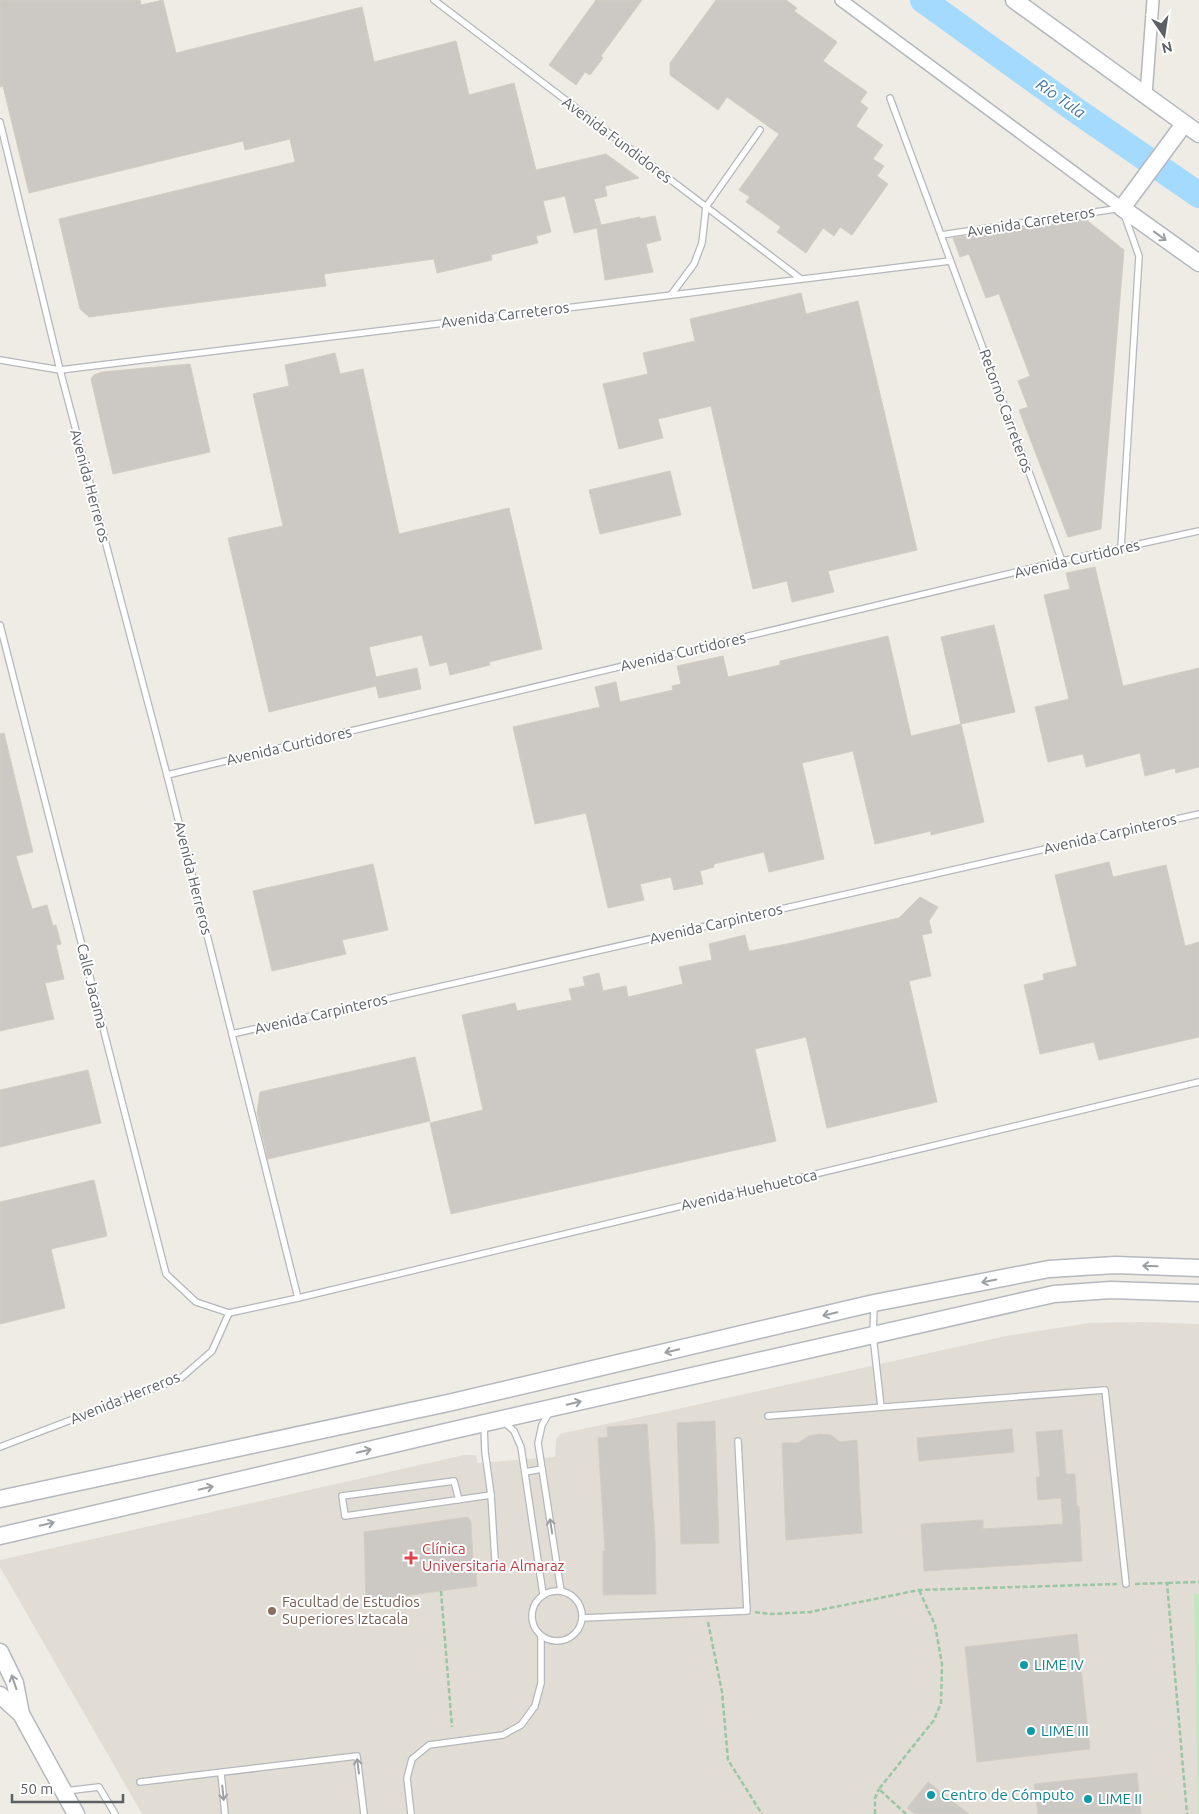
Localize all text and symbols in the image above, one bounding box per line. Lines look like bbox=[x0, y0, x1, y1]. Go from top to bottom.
north arrow bbox=[1139, 10, 1189, 60]
text: N bbox=[1160, 39, 1174, 57]
water label: Río Tula bbox=[1033, 75, 1089, 122]
street label: Avenida Fundidores bbox=[559, 93, 675, 186]
street label: Avenida Carreteros bbox=[966, 203, 1096, 240]
one-way arrow bbox=[1153, 231, 1167, 241]
street label: Avenida Carreteros bbox=[440, 298, 570, 331]
street label: Retorno Carreteros bbox=[976, 347, 1037, 475]
street label: Avenida Herreros bbox=[67, 427, 114, 544]
street label: Avenida Curtidores bbox=[1013, 536, 1141, 581]
street label: Avenida Curtidores bbox=[619, 629, 747, 674]
street label: Avenida Curtidores bbox=[225, 723, 353, 768]
street label: Avenida Carpinteros bbox=[1042, 810, 1178, 857]
street label: Avenida Herreros bbox=[171, 819, 216, 937]
street label: Avenida Carpinteros bbox=[648, 900, 784, 947]
street label: Calle Jacama bbox=[74, 942, 111, 1030]
street label: Avenida Carpinteros bbox=[253, 990, 389, 1037]
street label: Avenida Huehuetoca bbox=[679, 1166, 819, 1213]
one-way arrow bbox=[1143, 1261, 1159, 1271]
one-way arrow bbox=[981, 1276, 997, 1286]
one-way arrow bbox=[822, 1310, 838, 1319]
one-way arrow bbox=[664, 1347, 680, 1356]
street label: Avenida Herreros bbox=[68, 1368, 182, 1427]
one-way arrow bbox=[565, 1398, 581, 1408]
one-way arrow bbox=[356, 1446, 372, 1455]
one-way arrow bbox=[197, 1483, 213, 1492]
one-way arrow bbox=[546, 1518, 556, 1534]
one-way arrow bbox=[39, 1519, 55, 1528]
place label: Clínica Universitaria Almaraz bbox=[422, 1540, 565, 1574]
marker: Clínica Universitaria Almaraz bbox=[404, 1551, 418, 1565]
place label: Facultad de Estudios Superiores Iztacala bbox=[282, 1593, 420, 1627]
marker: Facultad de Estudios Superiores Iztacala bbox=[266, 1605, 278, 1617]
place label: LIME IV bbox=[1034, 1656, 1084, 1673]
marker: LIME IV bbox=[1018, 1659, 1030, 1671]
one-way arrow bbox=[9, 1675, 18, 1690]
place label: LIME III bbox=[1041, 1722, 1089, 1739]
marker: LIME III bbox=[1025, 1725, 1037, 1737]
one-way arrow bbox=[353, 1758, 363, 1774]
scale bar bbox=[12, 1772, 124, 1804]
text: 50 m bbox=[20, 1780, 53, 1797]
one-way arrow bbox=[218, 1785, 228, 1801]
place label: Centro de Cómputo bbox=[941, 1786, 1074, 1803]
marker: Centro de Cómputo bbox=[925, 1789, 937, 1801]
place label: LIME II bbox=[1098, 1790, 1142, 1807]
marker: LIME II bbox=[1082, 1793, 1094, 1805]

